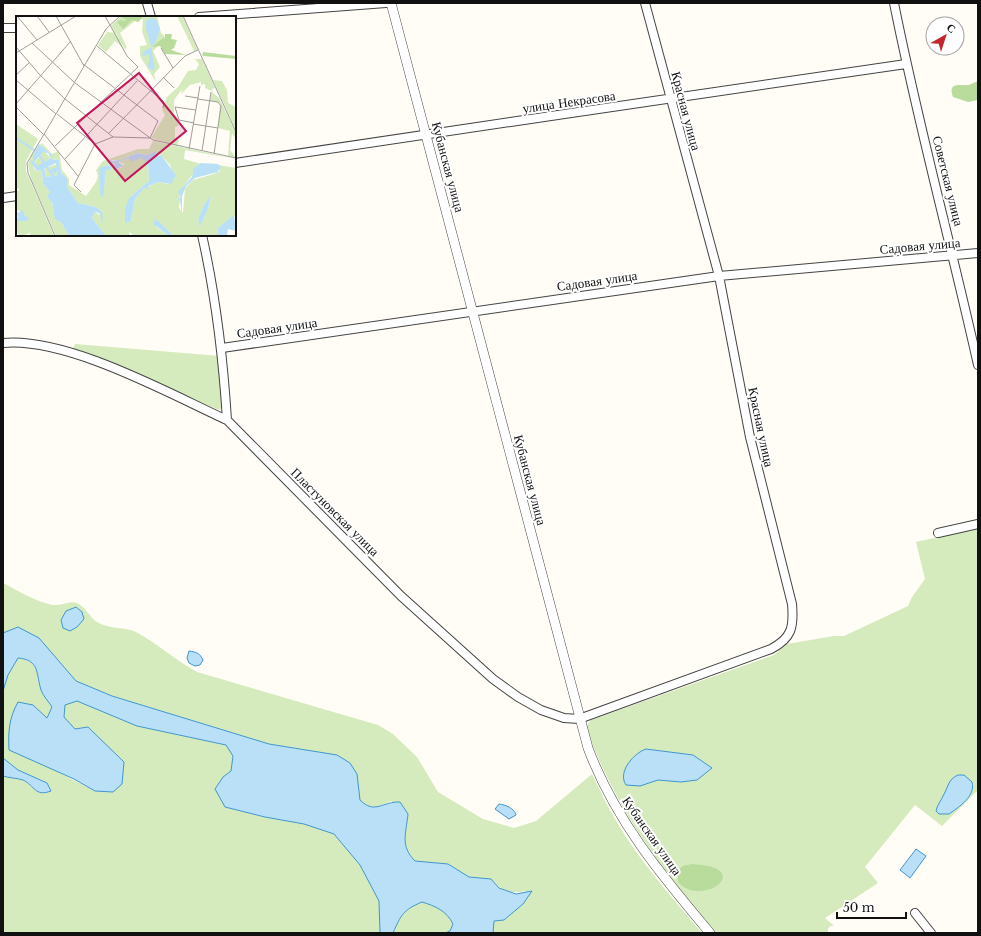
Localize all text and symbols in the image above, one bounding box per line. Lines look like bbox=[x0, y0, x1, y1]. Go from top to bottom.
inset map bbox=[16, 16, 236, 236]
north arrow bbox=[925, 16, 965, 56]
text: С bbox=[944, 20, 959, 36]
street label: Красная улица bbox=[667, 70, 705, 153]
street label: улица Некрасова bbox=[521, 87, 617, 117]
street label: Кубанская улица bbox=[428, 120, 468, 214]
street label: Советская улица bbox=[929, 134, 967, 228]
street label: Садовая улица bbox=[879, 234, 961, 258]
street label: Садовая улица bbox=[556, 267, 639, 295]
street label: Садовая улица bbox=[236, 314, 319, 342]
street label: Красная улица bbox=[744, 385, 778, 469]
street label: Кубанская улица bbox=[510, 433, 550, 527]
street label: Пластуновская улица bbox=[287, 464, 383, 560]
street label: Кубанская улица bbox=[618, 793, 686, 879]
scale bar bbox=[837, 894, 906, 920]
text: 50 m bbox=[843, 900, 875, 915]

